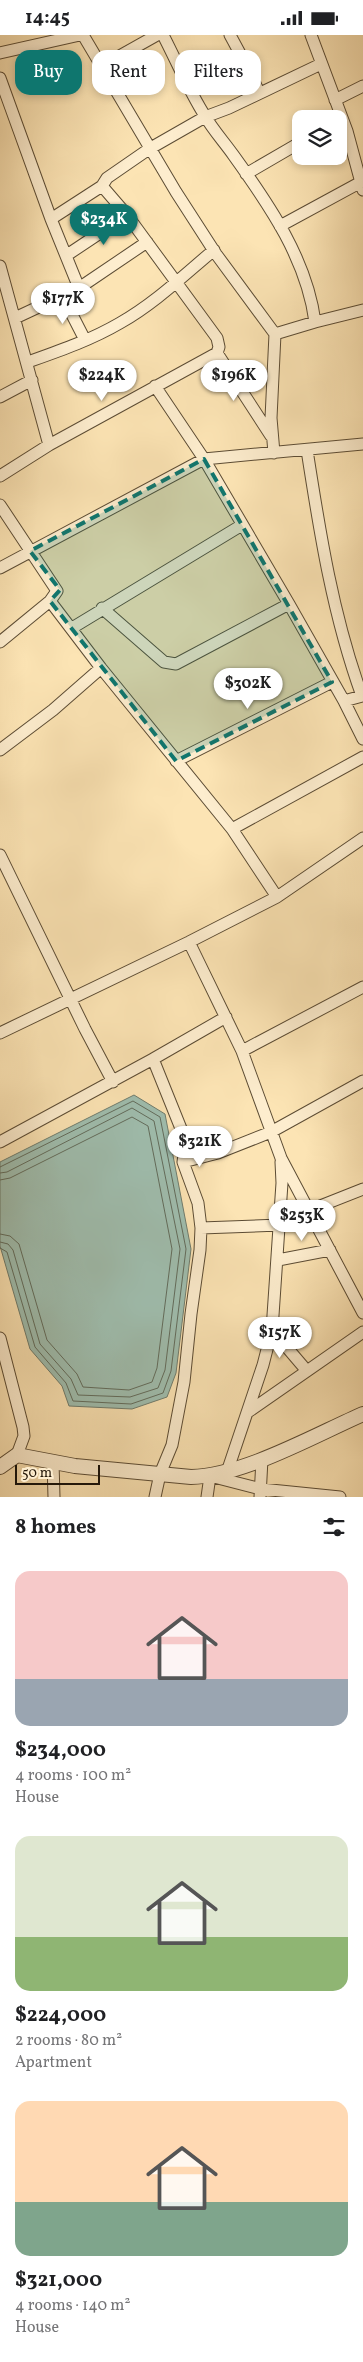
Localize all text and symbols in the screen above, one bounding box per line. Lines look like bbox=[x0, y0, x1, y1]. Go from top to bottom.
text: 14:45 bbox=[25, 5, 70, 31]
chip: Buy bbox=[15, 50, 82, 95]
chip: Rent bbox=[92, 50, 165, 95]
chip: Filters bbox=[175, 50, 261, 95]
map controls bbox=[292, 110, 347, 165]
button: layers bbox=[292, 110, 347, 165]
pin: $234K bbox=[69, 203, 139, 246]
text: $234K bbox=[81, 209, 127, 231]
pin: $177K bbox=[28, 283, 98, 325]
text: $177K bbox=[42, 288, 84, 310]
pin: $224K bbox=[67, 359, 137, 402]
pin: $196K bbox=[199, 359, 269, 402]
text: $224K bbox=[79, 365, 125, 387]
text: $196K bbox=[212, 365, 256, 387]
pin: $302K bbox=[213, 667, 283, 710]
text: $302K bbox=[225, 673, 271, 695]
pin: $321K bbox=[165, 1125, 235, 1168]
text: $321K bbox=[178, 1131, 222, 1153]
pin: $253K bbox=[267, 1199, 337, 1242]
text: $253K bbox=[280, 1205, 324, 1227]
pin: $157K bbox=[245, 1317, 315, 1359]
text: $157K bbox=[259, 1322, 301, 1344]
scale bar bbox=[15, 1462, 100, 1485]
text: 50 m bbox=[22, 1464, 52, 1483]
text: 8 homes bbox=[15, 1513, 96, 1542]
icon: filters bbox=[320, 1513, 348, 1541]
icon: home bbox=[137, 1603, 227, 1693]
text: $234,000 bbox=[15, 1736, 106, 1765]
text: 4 rooms · 100 m² bbox=[15, 1765, 131, 1787]
text: House bbox=[15, 1787, 59, 1809]
icon: home bbox=[137, 1868, 227, 1958]
text: $224,000 bbox=[15, 2001, 106, 2030]
text: 2 rooms · 80 m² bbox=[15, 2030, 122, 2052]
text: Apartment bbox=[15, 2052, 92, 2074]
icon: home bbox=[137, 2133, 227, 2223]
text: $321,000 bbox=[15, 2266, 102, 2295]
text: 4 rooms · 140 m² bbox=[15, 2295, 130, 2317]
text: House bbox=[15, 2317, 59, 2339]

